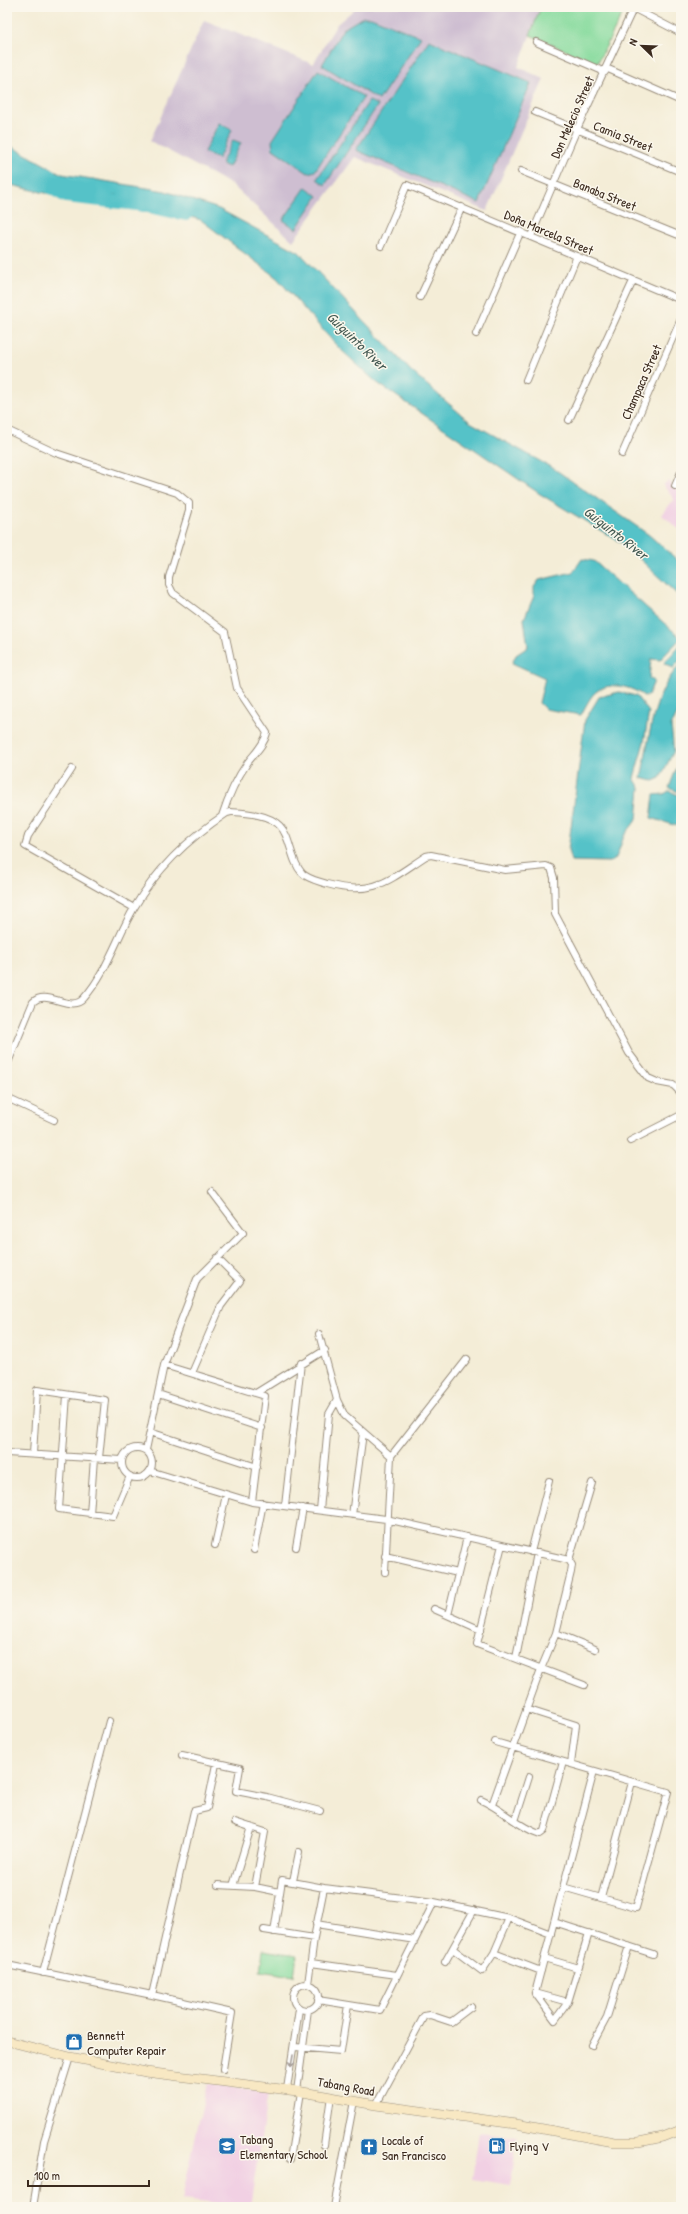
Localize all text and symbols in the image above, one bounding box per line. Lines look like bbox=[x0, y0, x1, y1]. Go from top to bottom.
north arrow bbox=[622, 26, 662, 66]
text: N bbox=[625, 37, 640, 48]
street label: Don Melecio Street bbox=[546, 73, 598, 161]
street label: Camia Street bbox=[591, 116, 656, 156]
street label: Banaba Street bbox=[571, 173, 640, 215]
street label: Doña Marcela Street bbox=[502, 205, 597, 259]
water label: Guiguinto River bbox=[323, 307, 393, 376]
street label: Champaca Street bbox=[616, 341, 666, 422]
water label: Guiguinto River bbox=[580, 502, 654, 565]
place label: Bennett Computer Repair bbox=[87, 2026, 166, 2059]
shop icon: Bennett Computer Repair bbox=[64, 2032, 84, 2052]
one-way arrow bbox=[288, 2054, 296, 2067]
street label: Tabang Road bbox=[316, 2072, 376, 2100]
place label: Tabang Elementary School bbox=[240, 2130, 328, 2163]
place label: Locale of San Francisco bbox=[382, 2131, 446, 2164]
school or university icon: Tabang Elementary School bbox=[217, 2136, 237, 2156]
fuel station icon: Flying V bbox=[487, 2136, 507, 2156]
church icon: Locale of San Francisco bbox=[359, 2137, 379, 2157]
place label: Flying V bbox=[509, 2137, 549, 2155]
scale bar bbox=[28, 2162, 149, 2188]
text: 100 m bbox=[34, 2167, 60, 2184]

